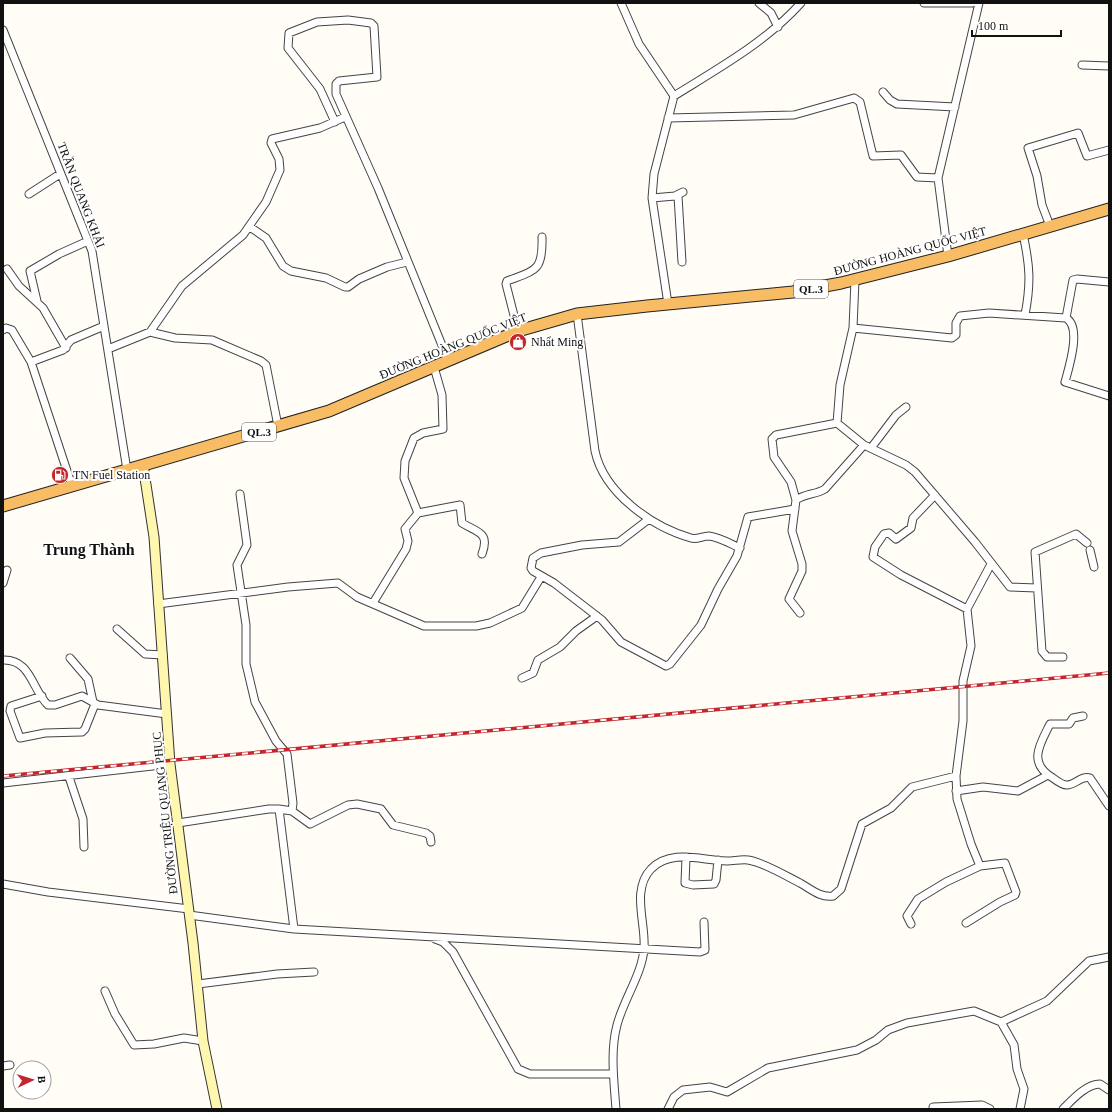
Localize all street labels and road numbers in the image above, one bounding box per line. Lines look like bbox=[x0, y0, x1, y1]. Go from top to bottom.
street label: TRẦN QUANG KHẢI bbox=[54, 140, 109, 250]
street label: ĐƯỜNG HOÀNG QUỐC VIỆT bbox=[832, 223, 988, 278]
road number: QL.3 bbox=[794, 280, 828, 298]
street label: ĐƯỜNG HOÀNG QUỐC VIỆT bbox=[377, 309, 529, 382]
road number: QL.3 bbox=[242, 423, 276, 441]
street label: ĐƯỜNG TRIỆU QUANG PHỤC bbox=[149, 731, 181, 895]

